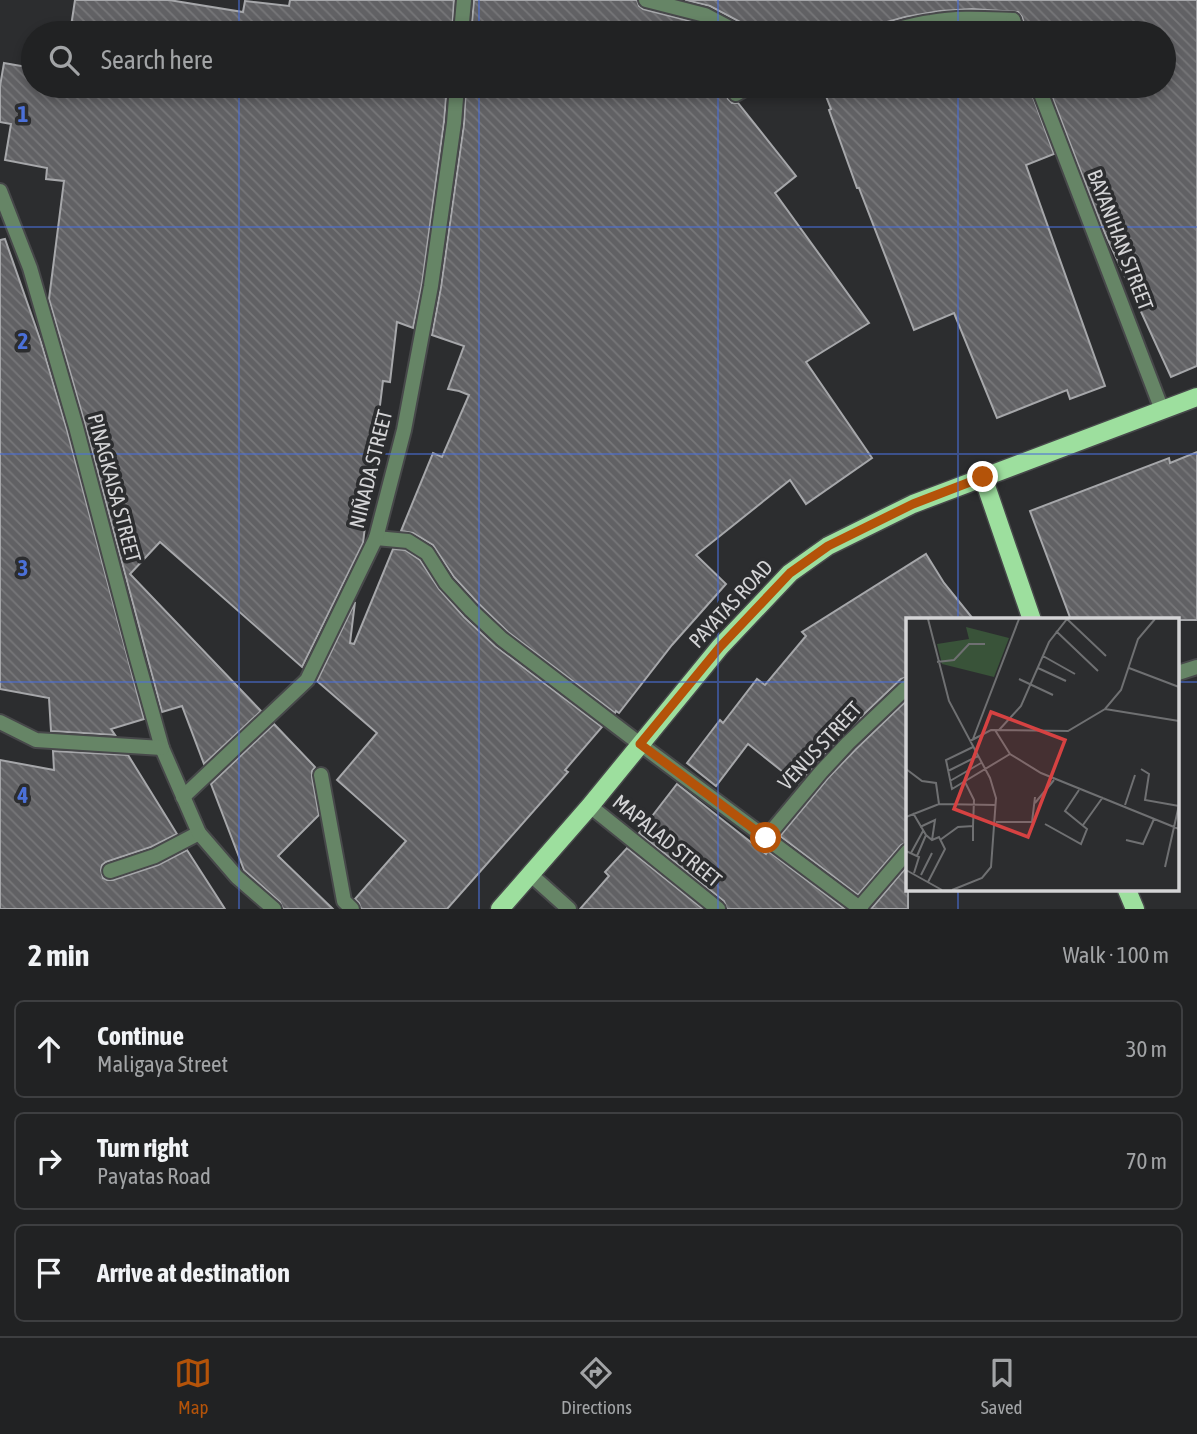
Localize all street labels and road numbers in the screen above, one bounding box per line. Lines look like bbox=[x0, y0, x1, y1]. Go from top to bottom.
street label: BAYANIHAN STREET bbox=[1083, 166, 1159, 313]
street label: NIÑADA STREET bbox=[344, 407, 396, 530]
street label: PINAGKAISA STREET bbox=[84, 411, 146, 565]
street label: PAYATAS ROAD bbox=[684, 554, 777, 652]
street label: VENUS STREET bbox=[773, 696, 866, 794]
street label: MAPALAD STREET bbox=[608, 789, 727, 891]

